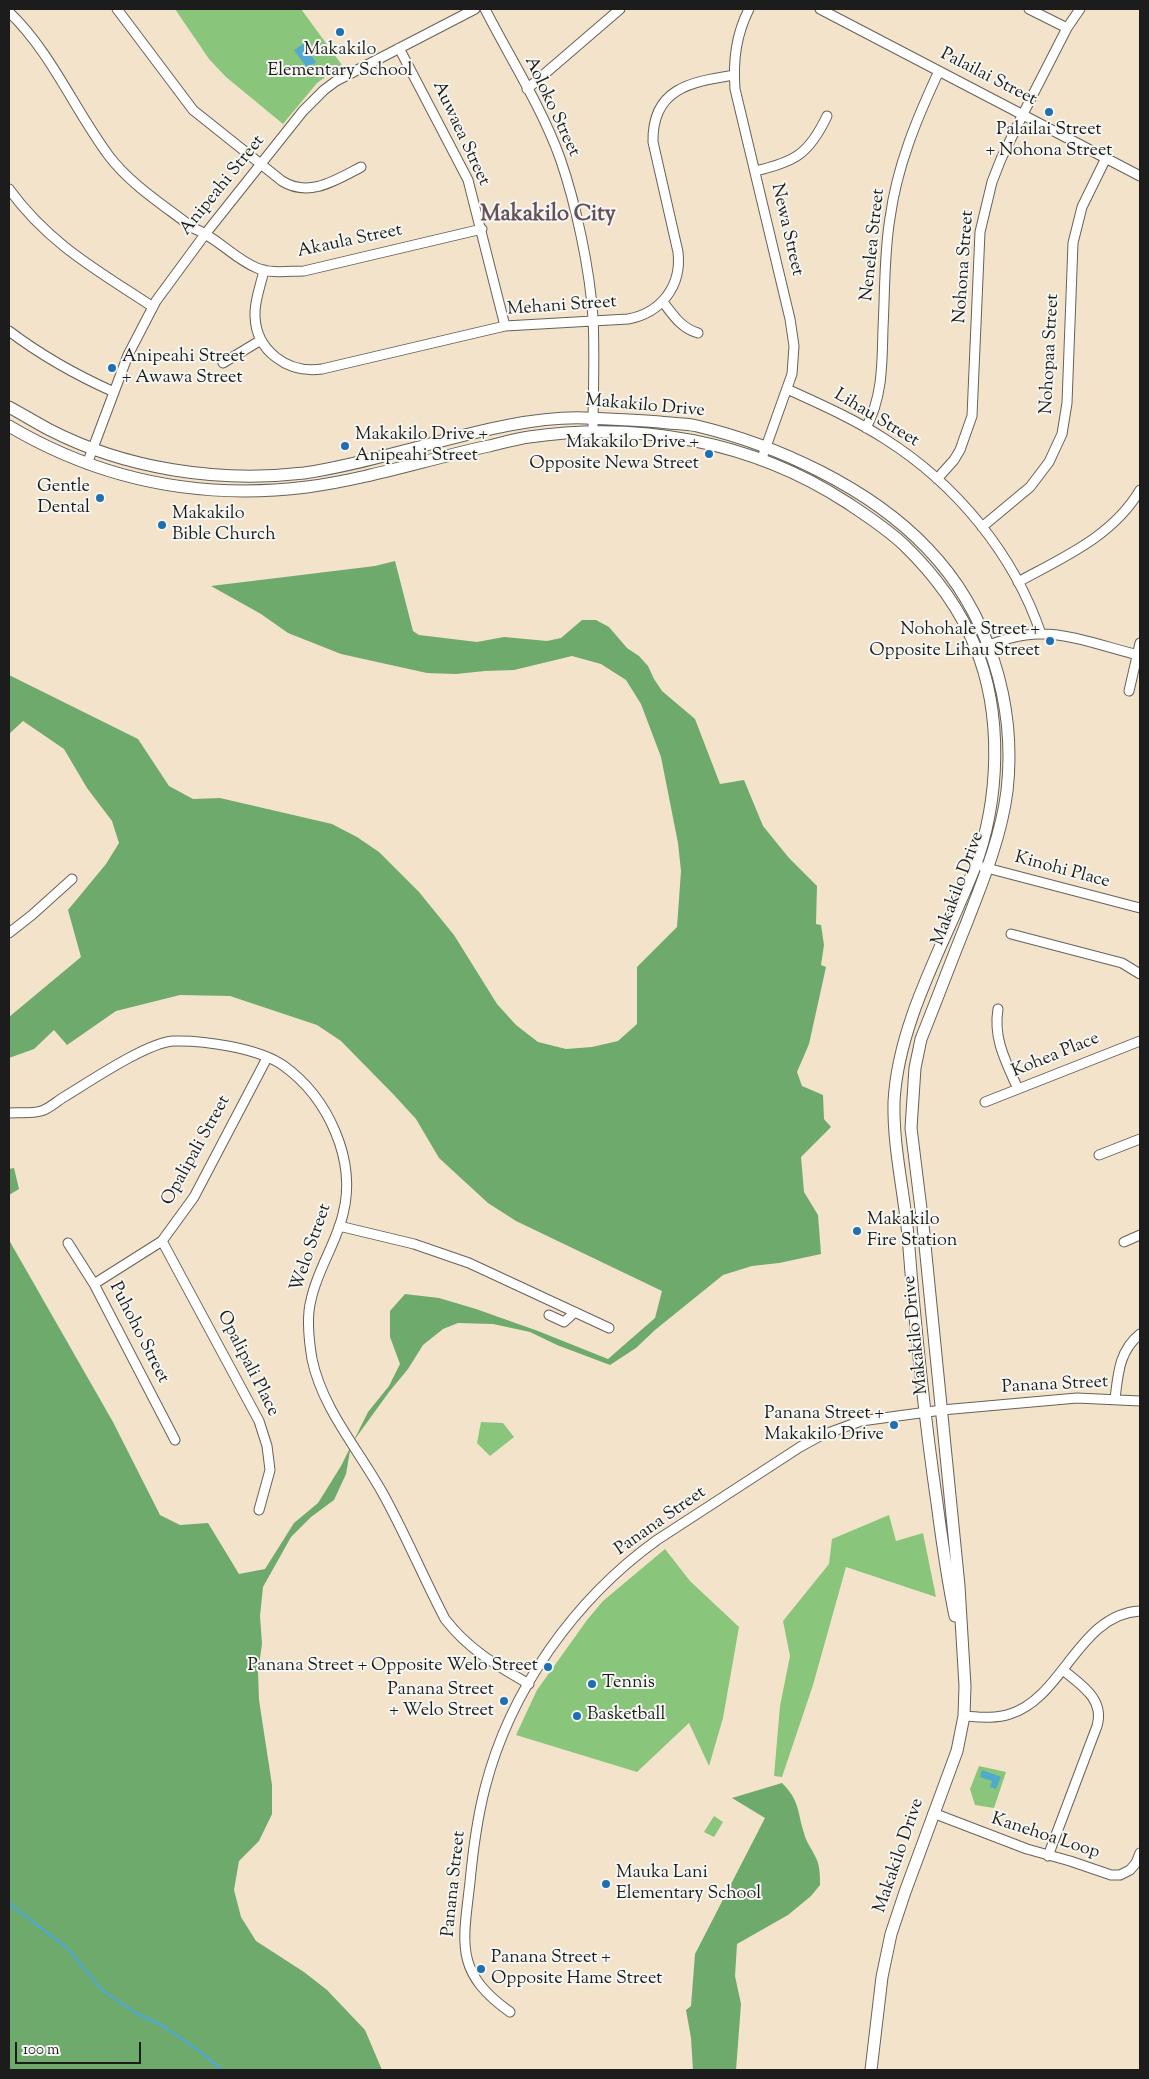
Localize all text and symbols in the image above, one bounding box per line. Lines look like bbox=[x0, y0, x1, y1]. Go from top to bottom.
marker: Makakilo Elementary School bbox=[334, 26, 346, 38]
place label: Makakilo Elementary School bbox=[267, 40, 413, 82]
street label: Palailai Street bbox=[936, 44, 1040, 112]
street label: Aoloko Street bbox=[518, 54, 584, 160]
street label: Auwaea Street bbox=[426, 78, 494, 190]
marker: Palailai Street + Nohona Street bbox=[1043, 106, 1055, 118]
place label: Palailai Street + Nohona Street bbox=[986, 120, 1112, 162]
street label: Anipeahi Street bbox=[176, 131, 270, 241]
street label: Newa Street bbox=[765, 182, 807, 278]
street label: Nenelea Street bbox=[857, 188, 891, 302]
district label: Makakilo City bbox=[480, 203, 616, 229]
street label: Nohona Street bbox=[950, 210, 980, 324]
street label: Akaula Street bbox=[296, 220, 404, 264]
street label: Mehani Street bbox=[507, 292, 617, 322]
street label: Nohopaa Street bbox=[1037, 293, 1065, 415]
place label: Anipeahi Street + Awawa Street bbox=[122, 347, 245, 389]
marker: Anipeahi Street + Awawa Street bbox=[106, 362, 118, 374]
street label: Lihau Street bbox=[830, 385, 922, 453]
street label: Makakilo Drive bbox=[584, 391, 706, 423]
place label: Makakilo Drive + Anipeahi Street bbox=[355, 425, 488, 468]
place label: Makakilo Drive + Opposite Newa Street bbox=[529, 433, 699, 476]
marker: Makakilo Drive + Anipeahi Street bbox=[339, 440, 351, 452]
marker: Makakilo Drive + Opposite Newa Street bbox=[703, 448, 715, 460]
place label: Gentle Dental bbox=[37, 477, 90, 520]
marker: Gentle Dental bbox=[94, 492, 106, 504]
place label: Makakilo Bible Church bbox=[172, 504, 276, 546]
marker: Makakilo Bible Church bbox=[156, 519, 168, 531]
place label: Nohohale Street + Opposite Lihau Street bbox=[869, 620, 1040, 662]
marker: Nohohale Street + Opposite Lihau Street bbox=[1044, 635, 1056, 647]
street label: Makakilo Drive bbox=[928, 829, 990, 949]
street label: Kinohi Place bbox=[1012, 848, 1112, 894]
street label: Kohea Place bbox=[1009, 1029, 1103, 1083]
street label: Opalipali Street bbox=[158, 1092, 236, 1210]
street label: Welo Street bbox=[287, 1201, 337, 1295]
place label: Makakilo Fire Station bbox=[867, 1210, 957, 1252]
marker: Makakilo Fire Station bbox=[851, 1225, 863, 1237]
street label: Makakilo Drive bbox=[900, 1274, 934, 1396]
street label: Puhoho Street bbox=[103, 1279, 173, 1387]
street label: Opalipali Place bbox=[211, 1308, 283, 1420]
street label: Panana Street bbox=[1001, 1372, 1109, 1400]
place label: Panana Street + Makakilo Drive bbox=[764, 1404, 884, 1446]
marker: Panana Street + Makakilo Drive bbox=[888, 1419, 900, 1431]
street label: Panana Street bbox=[611, 1483, 711, 1561]
place label: Panana Street + Opposite Welo Street bbox=[247, 1656, 538, 1678]
marker: Panana Street + Opposite Welo Street bbox=[542, 1661, 554, 1673]
place label: Tennis bbox=[602, 1673, 655, 1695]
marker: Tennis bbox=[586, 1678, 598, 1690]
place label: Panana Street + Welo Street bbox=[388, 1680, 494, 1722]
marker: Panana Street + Welo Street bbox=[498, 1695, 510, 1707]
place label: Basketball bbox=[587, 1705, 666, 1727]
marker: Basketball bbox=[571, 1710, 583, 1722]
street label: Makakilo Drive bbox=[870, 1796, 930, 1916]
street label: Kanehoa Loop bbox=[988, 1809, 1102, 1865]
street label: Panana Street bbox=[439, 1830, 471, 1938]
place label: Mauka Lani Elementary School bbox=[616, 1863, 761, 1906]
marker: Mauka Lani Elementary School bbox=[600, 1878, 612, 1890]
place label: Panana Street + Opposite Hame Street bbox=[491, 1948, 662, 1990]
marker: Panana Street + Opposite Hame Street bbox=[475, 1963, 487, 1975]
scale bar bbox=[18, 2032, 144, 2064]
text: 100 m bbox=[23, 2040, 59, 2061]

